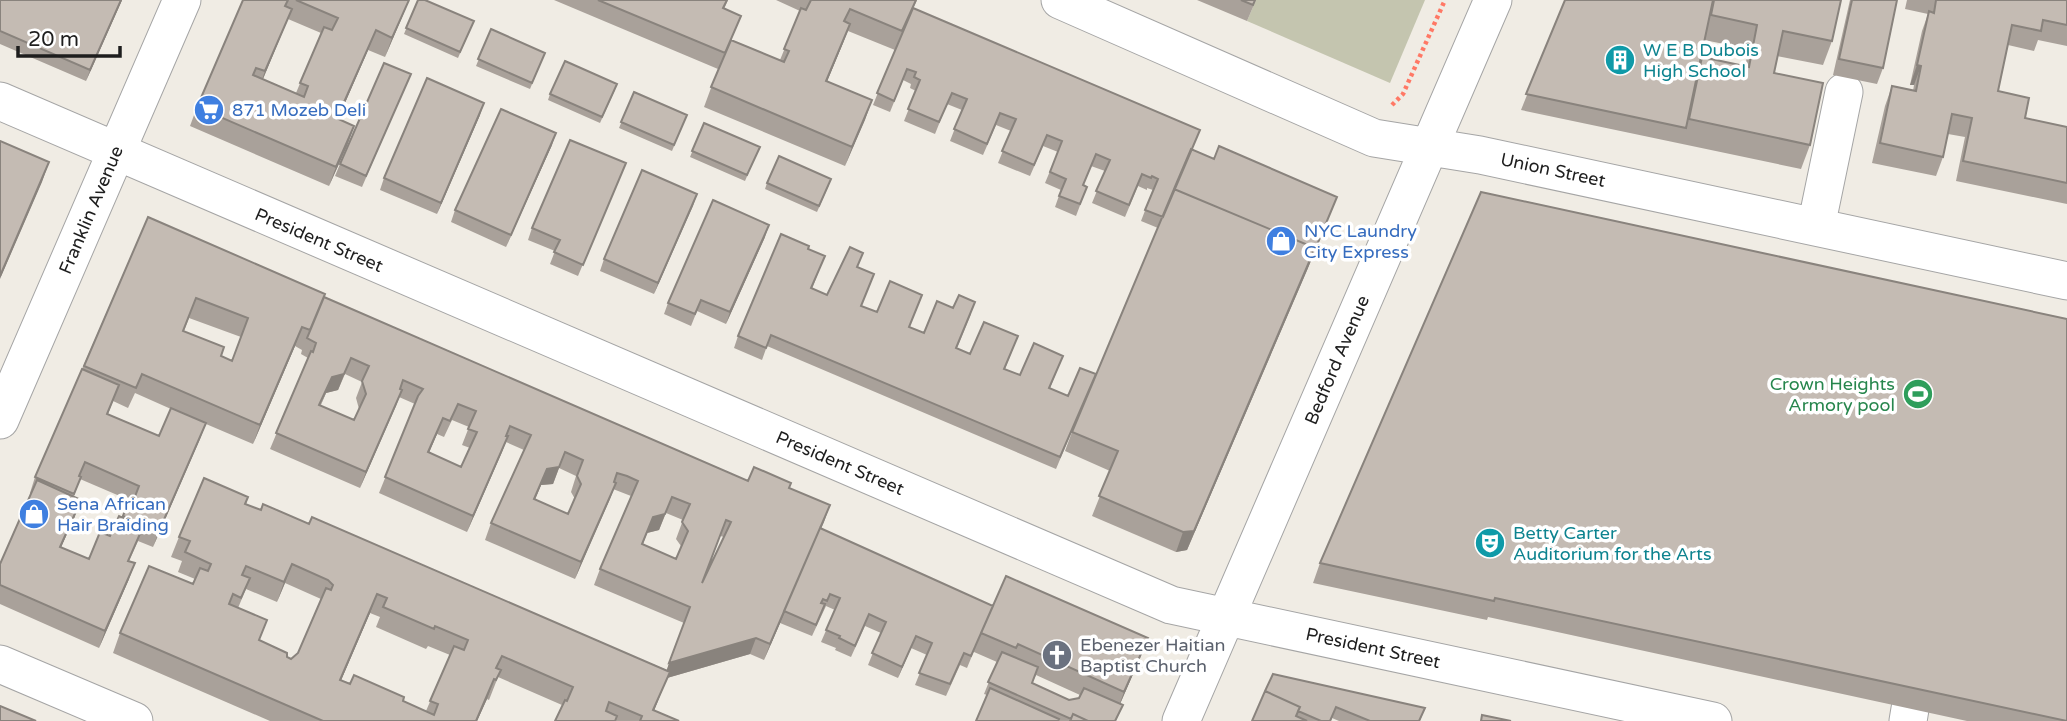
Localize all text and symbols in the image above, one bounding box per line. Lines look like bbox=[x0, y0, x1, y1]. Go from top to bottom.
scale bar bbox=[18, 14, 119, 58]
text: 20 m bbox=[28, 27, 79, 52]
place label: W E B Dubois High School bbox=[1643, 39, 1759, 82]
building icon: W E B Dubois High School bbox=[1603, 43, 1637, 77]
supermarket icon: 871 Mozeb Deli bbox=[192, 93, 226, 127]
place label: 871 Mozeb Deli bbox=[232, 99, 366, 121]
street label: Franklin Avenue bbox=[54, 143, 128, 277]
street label: Union Street bbox=[1498, 148, 1608, 192]
street label: President Street bbox=[252, 203, 387, 277]
place label: NYC Laundry City Express bbox=[1304, 220, 1417, 263]
shop icon: NYC Laundry City Express bbox=[1264, 224, 1298, 258]
street label: Bedford Avenue bbox=[1300, 292, 1374, 428]
place label: Crown Heights Armory pool bbox=[1770, 373, 1895, 416]
sports icon: Crown Heights Armory pool bbox=[1901, 377, 1935, 411]
street label: President Street bbox=[773, 426, 908, 500]
place label: Sena African Hair Braiding bbox=[57, 493, 169, 536]
shop icon: Sena African Hair Braiding bbox=[17, 497, 51, 531]
place label: Betty Carter Auditorium for the Arts bbox=[1513, 522, 1712, 565]
theatre icon: Betty Carter Auditorium for the Arts bbox=[1473, 526, 1507, 560]
street label: President Street bbox=[1304, 623, 1442, 673]
place label: Ebenezer Haitian Baptist Church bbox=[1080, 634, 1226, 677]
church icon: Ebenezer Haitian Baptist Church bbox=[1040, 638, 1074, 672]

